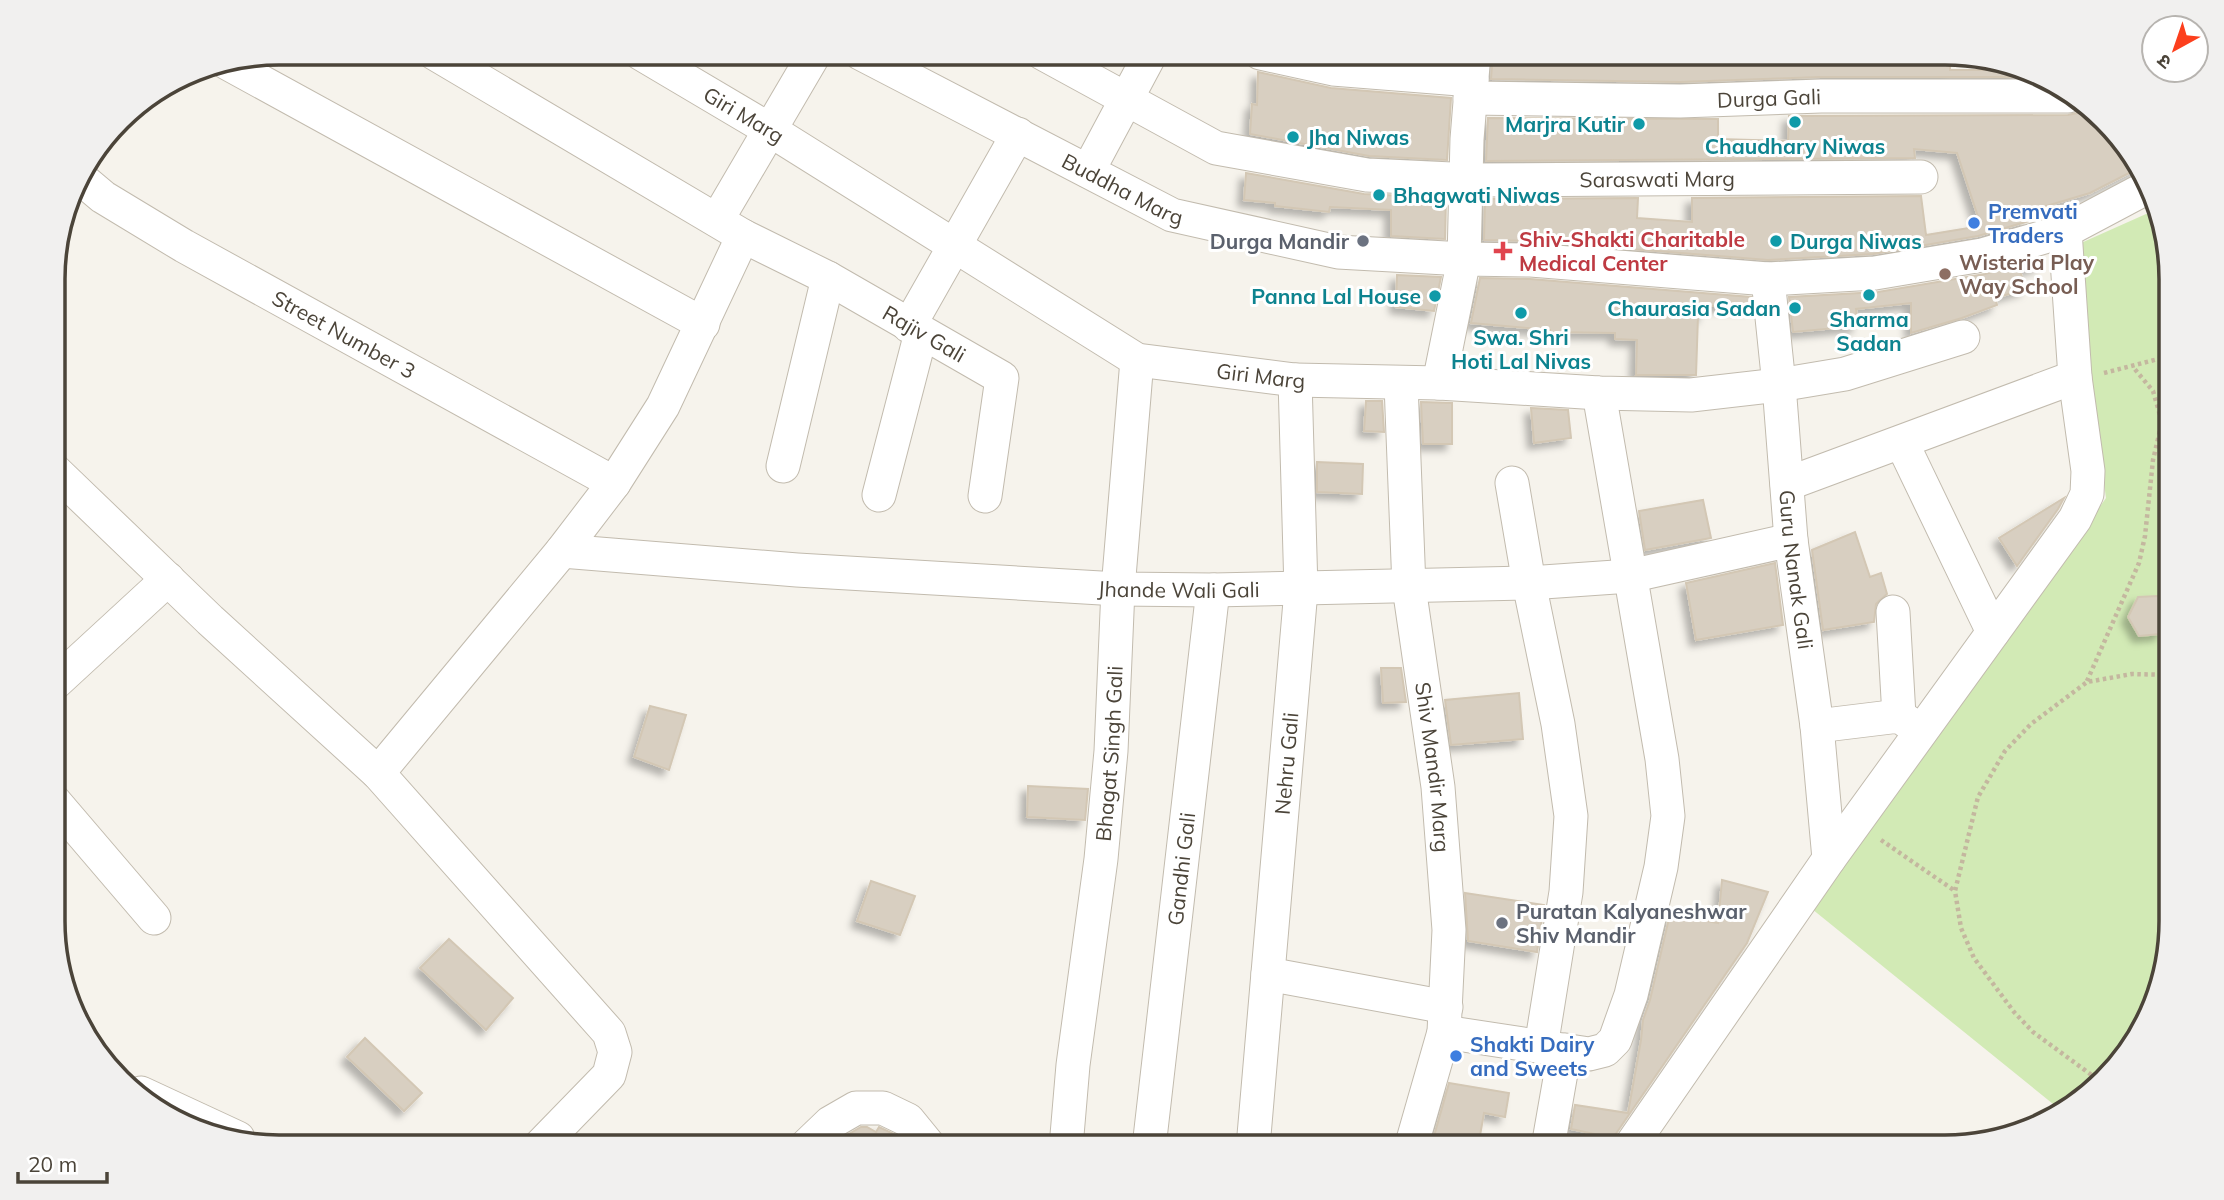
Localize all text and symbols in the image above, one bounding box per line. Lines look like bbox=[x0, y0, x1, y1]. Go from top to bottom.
north arrow bbox=[2140, 14, 2210, 84]
text: उ bbox=[2151, 49, 2176, 75]
street label: Giri Marg bbox=[699, 81, 789, 149]
street label: Durga Gali bbox=[1716, 83, 1821, 113]
place label: Marjra Kutir bbox=[1505, 111, 1626, 137]
marker: Chaudhary Niwas bbox=[1787, 114, 1803, 130]
marker: Marjra Kutir bbox=[1631, 116, 1647, 132]
place label: Jha Niwas bbox=[1307, 124, 1409, 150]
marker: Jha Niwas bbox=[1285, 129, 1301, 145]
place label: Chaudhary Niwas bbox=[1705, 133, 1885, 159]
street label: Buddha Marg bbox=[1058, 147, 1185, 230]
street label: Saraswati Marg bbox=[1579, 165, 1735, 192]
place label: Bhagwati Niwas bbox=[1393, 182, 1560, 208]
marker: Bhagwati Niwas bbox=[1371, 187, 1387, 203]
place label: Premvati Traders bbox=[1988, 198, 2078, 248]
marker: Premvati Traders bbox=[1966, 215, 1982, 231]
place label: Shiv-Shakti Charitable Medical Center bbox=[1519, 226, 1745, 276]
place label: Durga Mandir bbox=[1210, 228, 1350, 254]
place label: Durga Niwas bbox=[1790, 228, 1922, 254]
marker: Durga Mandir bbox=[1355, 233, 1371, 249]
marker: Durga Niwas bbox=[1768, 233, 1784, 249]
marker: Shiv-Shakti Charitable Medical Center bbox=[1493, 241, 1513, 261]
place label: Wisteria Play Way School bbox=[1959, 249, 2095, 299]
marker: Wisteria Play Way School bbox=[1937, 266, 1953, 282]
place label: Panna Lal House bbox=[1251, 283, 1421, 309]
street label: Street Number 3 bbox=[268, 284, 420, 384]
marker: Sharma Sadan bbox=[1861, 287, 1877, 303]
marker: Panna Lal House bbox=[1427, 288, 1443, 304]
place label: Chaurasia Sadan bbox=[1607, 295, 1781, 321]
street label: Rajiv Gali bbox=[878, 299, 971, 368]
marker: Chaurasia Sadan bbox=[1787, 300, 1803, 316]
marker: Swa. Shri Hoti Lal Nivas bbox=[1513, 305, 1529, 321]
place label: Sharma Sadan bbox=[1829, 306, 1909, 356]
place label: Swa. Shri Hoti Lal Nivas bbox=[1451, 324, 1591, 374]
street label: Giri Marg bbox=[1215, 357, 1305, 393]
street label: Guru Nanak Gali bbox=[1774, 489, 1819, 651]
street label: Jhande Wali Gali bbox=[1097, 575, 1260, 603]
street label: Bhagat Singh Gali bbox=[1090, 665, 1128, 843]
street label: Shiv Mandir Marg bbox=[1410, 680, 1456, 853]
street label: Nehru Gali bbox=[1269, 711, 1303, 816]
street label: Gandhi Gali bbox=[1162, 811, 1200, 927]
place label: Puratan Kalyaneshwar Shiv Mandir bbox=[1516, 898, 1747, 948]
marker: Puratan Kalyaneshwar Shiv Mandir bbox=[1494, 915, 1510, 931]
place label: Shakti Dairy and Sweets bbox=[1470, 1031, 1595, 1081]
marker: Shakti Dairy and Sweets bbox=[1448, 1048, 1464, 1064]
scale bar bbox=[18, 1140, 107, 1184]
text: 20 m bbox=[28, 1151, 77, 1177]

